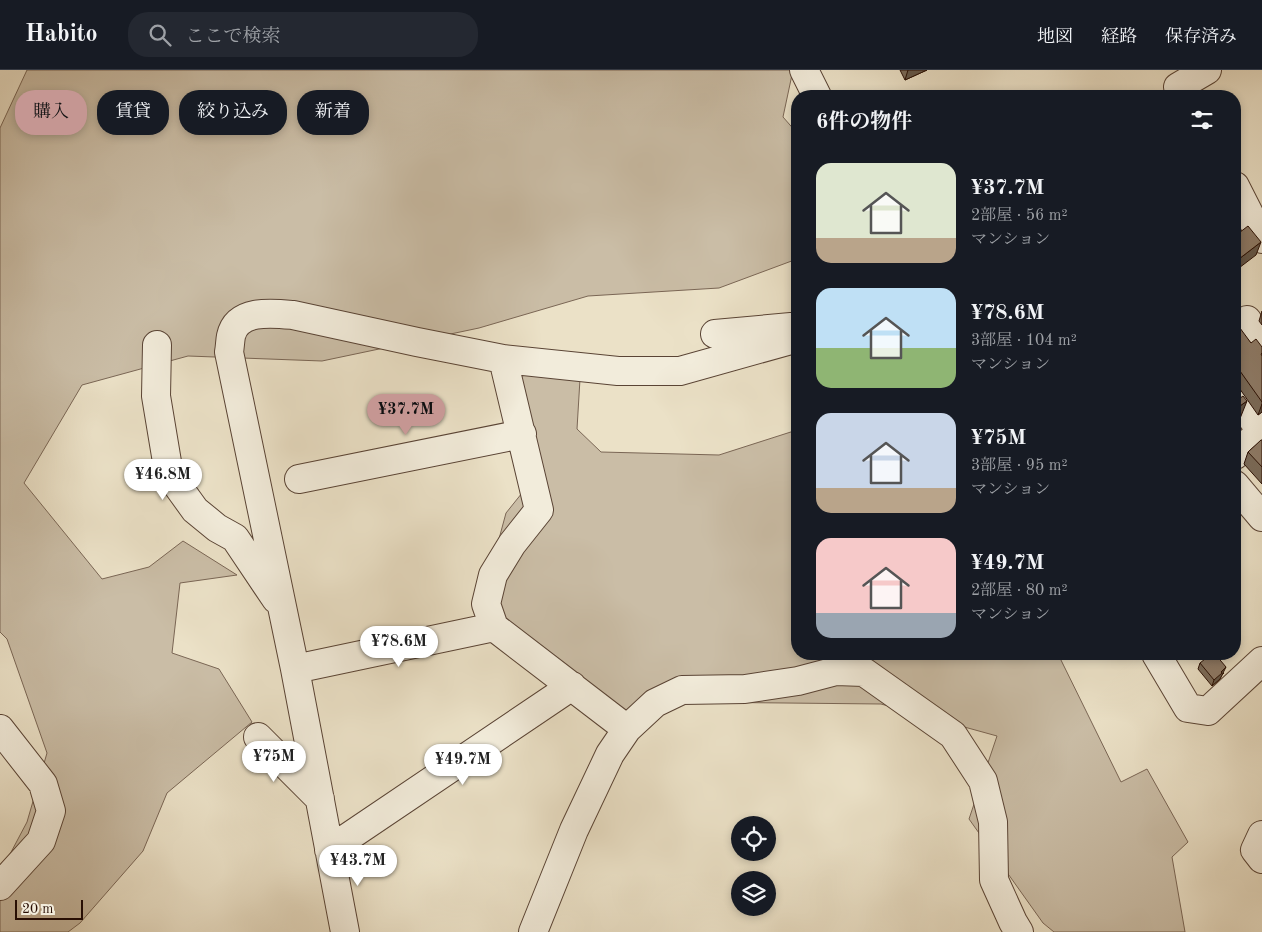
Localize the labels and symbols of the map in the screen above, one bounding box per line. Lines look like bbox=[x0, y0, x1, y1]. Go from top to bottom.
pin: ¥37.7M bbox=[365, 394, 447, 436]
pin: ¥46.8M bbox=[122, 458, 204, 501]
pin: ¥78.6M bbox=[358, 626, 440, 668]
pin: ¥75M bbox=[244, 740, 304, 783]
pin: ¥49.7M bbox=[422, 744, 504, 786]
pin: ¥43.7M bbox=[317, 844, 399, 887]
scale bar bbox=[15, 897, 82, 920]

